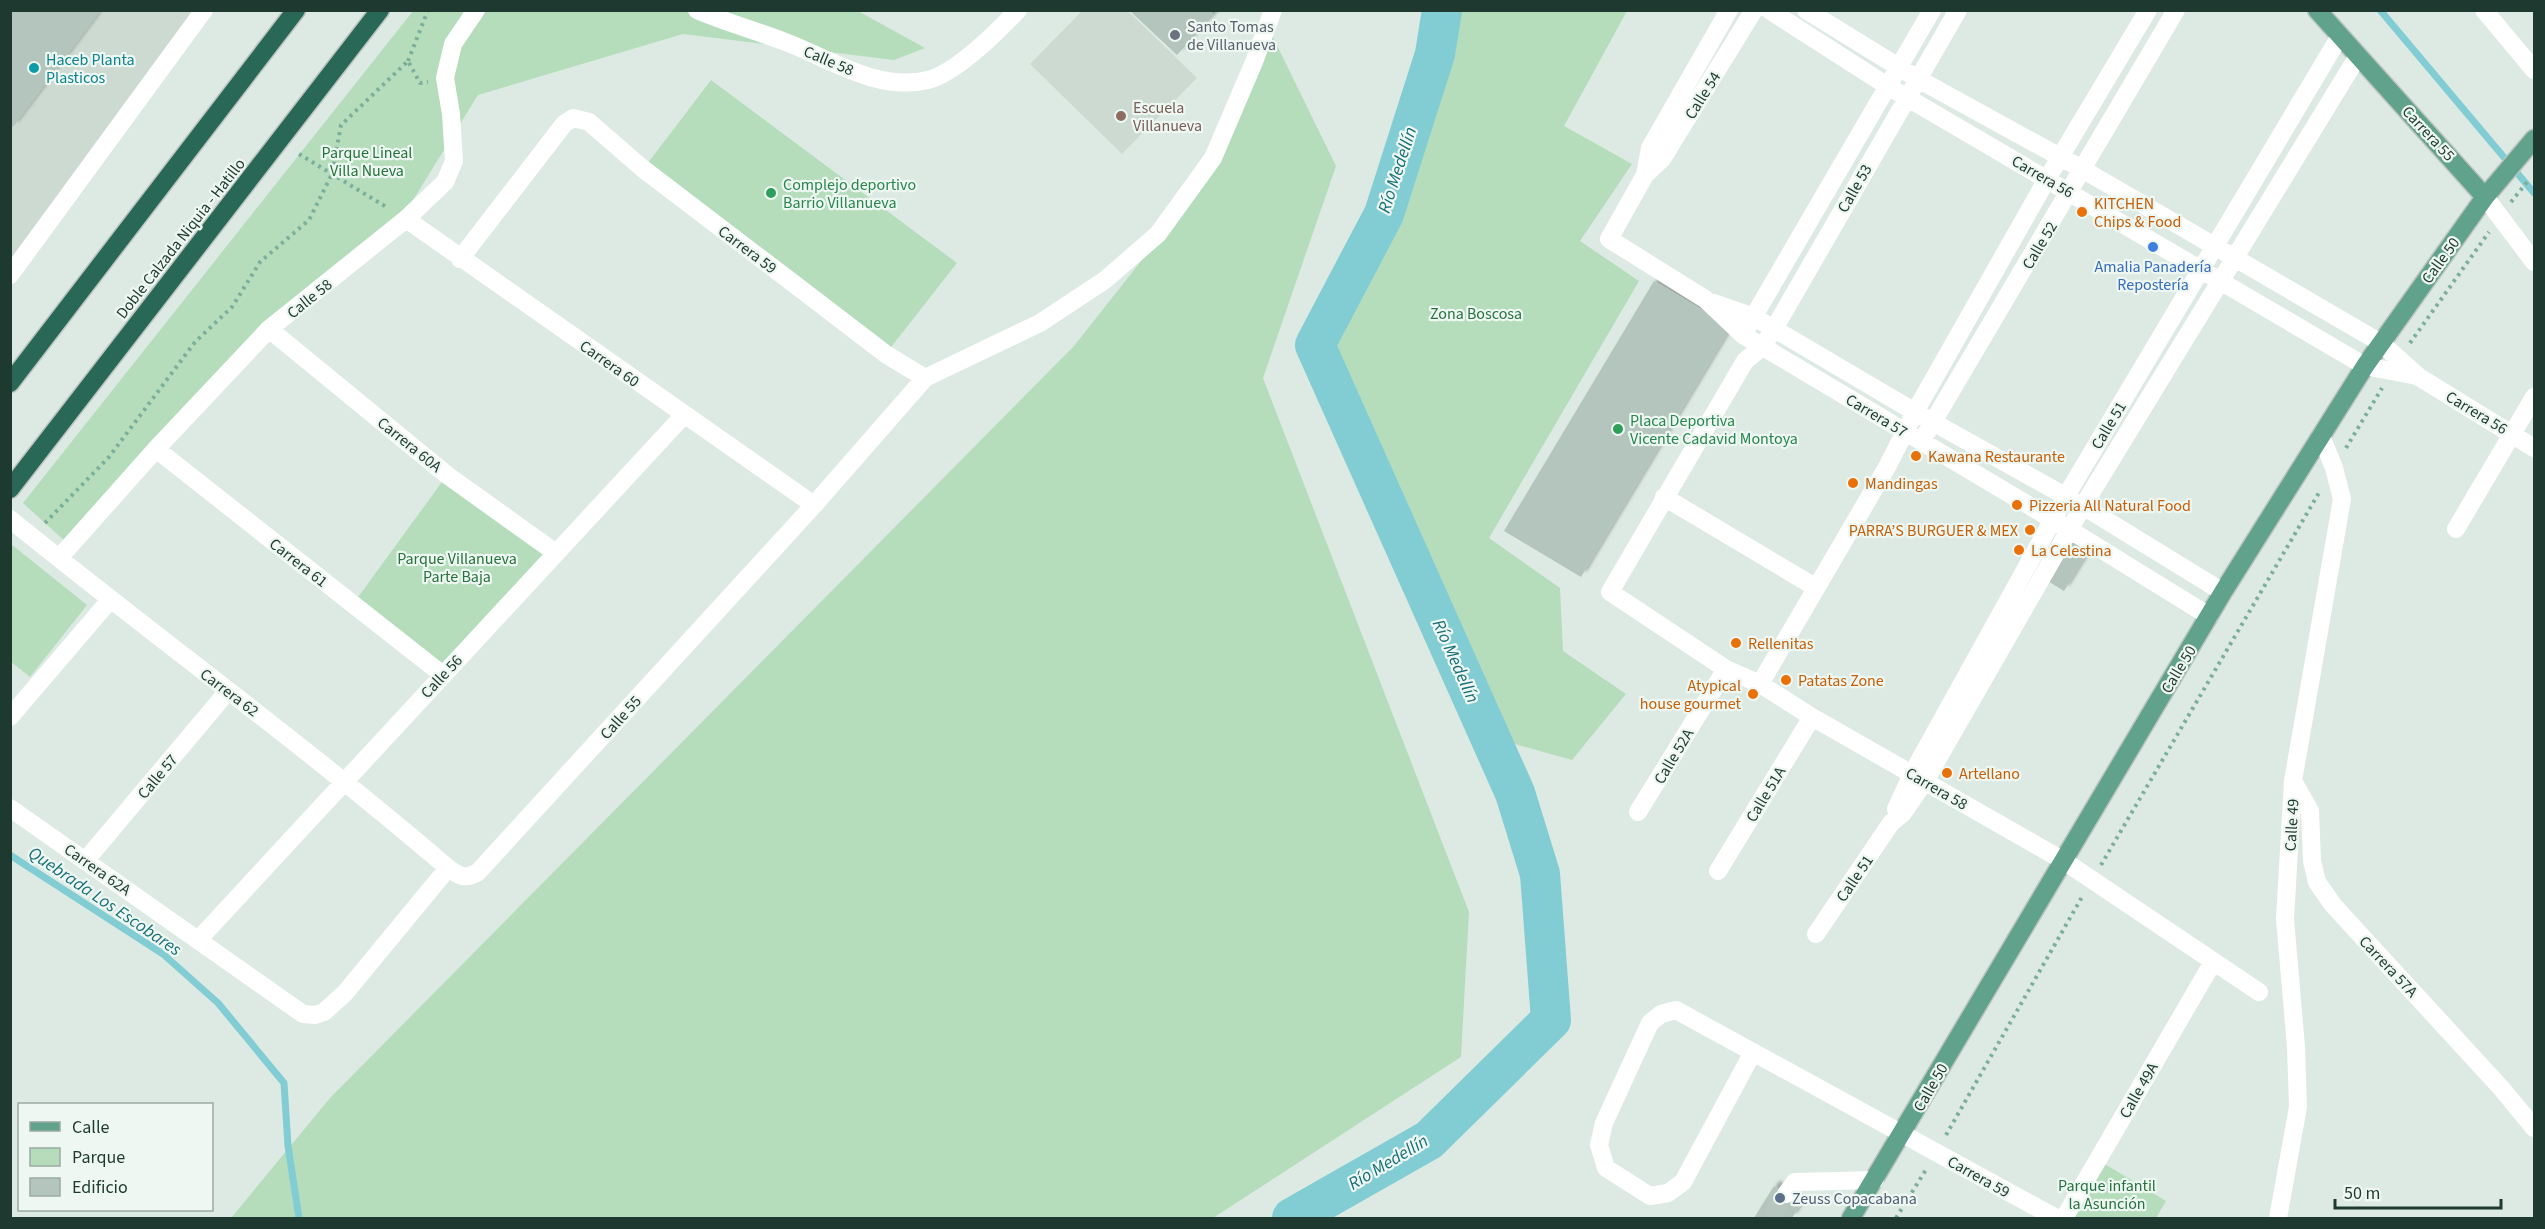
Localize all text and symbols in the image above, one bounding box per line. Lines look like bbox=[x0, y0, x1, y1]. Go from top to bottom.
place label: Santo Tomas de Villanueva bbox=[1187, 16, 1276, 56]
marker: Santo Tomas de Villanueva bbox=[1168, 28, 1182, 42]
street label: Calle 58 bbox=[800, 41, 857, 81]
place label: Haceb Planta Plasticos bbox=[46, 49, 135, 89]
marker: Haceb Planta Plasticos bbox=[27, 61, 41, 75]
street label: Calle 54 bbox=[1680, 67, 1726, 124]
place label: Escuela Villanueva bbox=[1133, 97, 1202, 137]
street label: Carrera 55 bbox=[2397, 101, 2460, 166]
marker: Escuela Villanueva bbox=[1114, 109, 1128, 123]
water label: Río Medellín bbox=[1372, 124, 1423, 217]
park label: Parque Lineal Villa Nueva bbox=[322, 142, 412, 182]
street label: Carrera 56 bbox=[2007, 150, 2078, 204]
street label: Doble Calzada Niquia - Hatillo bbox=[111, 154, 250, 323]
street label: Calle 53 bbox=[1832, 160, 1878, 217]
place label: Complejo deportivo Barrio Villanueva bbox=[783, 174, 916, 214]
marker: Complejo deportivo Barrio Villanueva bbox=[764, 186, 778, 200]
place label: KITCHEN Chips & Food bbox=[2094, 193, 2181, 233]
marker: KITCHEN Chips & Food bbox=[2075, 205, 2089, 219]
street label: Calle 52 bbox=[2017, 217, 2063, 274]
street label: Carrera 59 bbox=[713, 220, 781, 279]
street label: Calle 50 bbox=[2417, 233, 2465, 288]
marker: Amalia Panadería Repostería bbox=[2146, 240, 2160, 254]
place label: Amalia Panadería Repostería bbox=[2095, 256, 2211, 296]
street label: Calle 58 bbox=[282, 274, 337, 324]
park label: Zona Boscosa bbox=[1430, 303, 1522, 325]
street label: Carrera 60 bbox=[575, 335, 644, 392]
street label: Carrera 56 bbox=[2441, 386, 2512, 440]
street label: Carrera 57 bbox=[1841, 389, 1912, 443]
street label: Calle 51 bbox=[2086, 397, 2132, 454]
place label: Placa Deportiva Vicente Cadavid Montoya bbox=[1630, 410, 1798, 450]
street label: Carrera 60A bbox=[372, 412, 446, 478]
marker: Placa Deportiva Vicente Cadavid Montoya bbox=[1611, 422, 1625, 436]
place label: Kawana Restaurante bbox=[1928, 446, 2065, 468]
marker: Kawana Restaurante bbox=[1909, 449, 1923, 463]
place label: Mandingas bbox=[1865, 473, 1938, 495]
marker: Mandingas bbox=[1846, 476, 1860, 490]
place label: Pizzeria All Natural Food bbox=[2029, 495, 2191, 517]
marker: Pizzeria All Natural Food bbox=[2010, 498, 2024, 512]
place label: PARRA’S BURGUER & MEX bbox=[1849, 520, 2018, 542]
marker: PARRA’S BURGUER & MEX bbox=[2023, 523, 2037, 537]
street label: Carrera 61 bbox=[265, 533, 332, 593]
place label: La Celestina bbox=[2031, 540, 2112, 562]
marker: La Celestina bbox=[2012, 543, 2026, 557]
park label: Parque Villanueva Parte Baja bbox=[397, 548, 517, 588]
water label: Río Medellín bbox=[1426, 615, 1485, 707]
place label: Rellenitas bbox=[1748, 633, 1814, 655]
marker: Rellenitas bbox=[1729, 636, 1743, 650]
street label: Calle 50 bbox=[2156, 641, 2202, 698]
street label: Calle 56 bbox=[416, 650, 468, 703]
street label: Carrera 62 bbox=[195, 663, 263, 722]
place label: Patatas Zone bbox=[1798, 670, 1884, 692]
marker: Patatas Zone bbox=[1779, 673, 1793, 687]
place label: Atypical house gourmet bbox=[1640, 675, 1742, 715]
marker: Atypical house gourmet bbox=[1746, 687, 1760, 701]
street label: Calle 55 bbox=[595, 691, 646, 745]
street label: Calle 52A bbox=[1649, 724, 1699, 788]
street label: Calle 57 bbox=[132, 749, 183, 804]
street label: Calle 51A bbox=[1741, 762, 1791, 826]
street label: Carrera 58 bbox=[1901, 762, 1972, 816]
place label: Artellano bbox=[1959, 763, 2020, 785]
marker: Artellano bbox=[1940, 766, 1954, 780]
street label: Calle 49 bbox=[2280, 798, 2304, 852]
street label: Carrera 62A bbox=[60, 839, 136, 901]
water label: Quebrada Los Escobares bbox=[23, 841, 186, 962]
street label: Calle 51 bbox=[1831, 851, 1879, 906]
street label: Carrera 57A bbox=[2354, 931, 2423, 1003]
street label: Calle 49A bbox=[2114, 1058, 2164, 1122]
street label: Calle 50 bbox=[1908, 1059, 1954, 1116]
legend bbox=[18, 1103, 213, 1211]
text: Calle bbox=[72, 1115, 110, 1140]
water label: Río Medellín bbox=[1344, 1129, 1433, 1196]
text: Parque bbox=[72, 1145, 125, 1170]
street label: Carrera 59 bbox=[1943, 1151, 2014, 1203]
scale bar bbox=[2335, 1172, 2502, 1210]
text: Edificio bbox=[72, 1175, 128, 1200]
park label: Parque infantil la Asunción bbox=[2058, 1175, 2156, 1215]
text: 50 m bbox=[2344, 1181, 2380, 1206]
place label: Zeuss Copacabana bbox=[1792, 1188, 1917, 1210]
marker: Zeuss Copacabana bbox=[1773, 1191, 1787, 1205]

